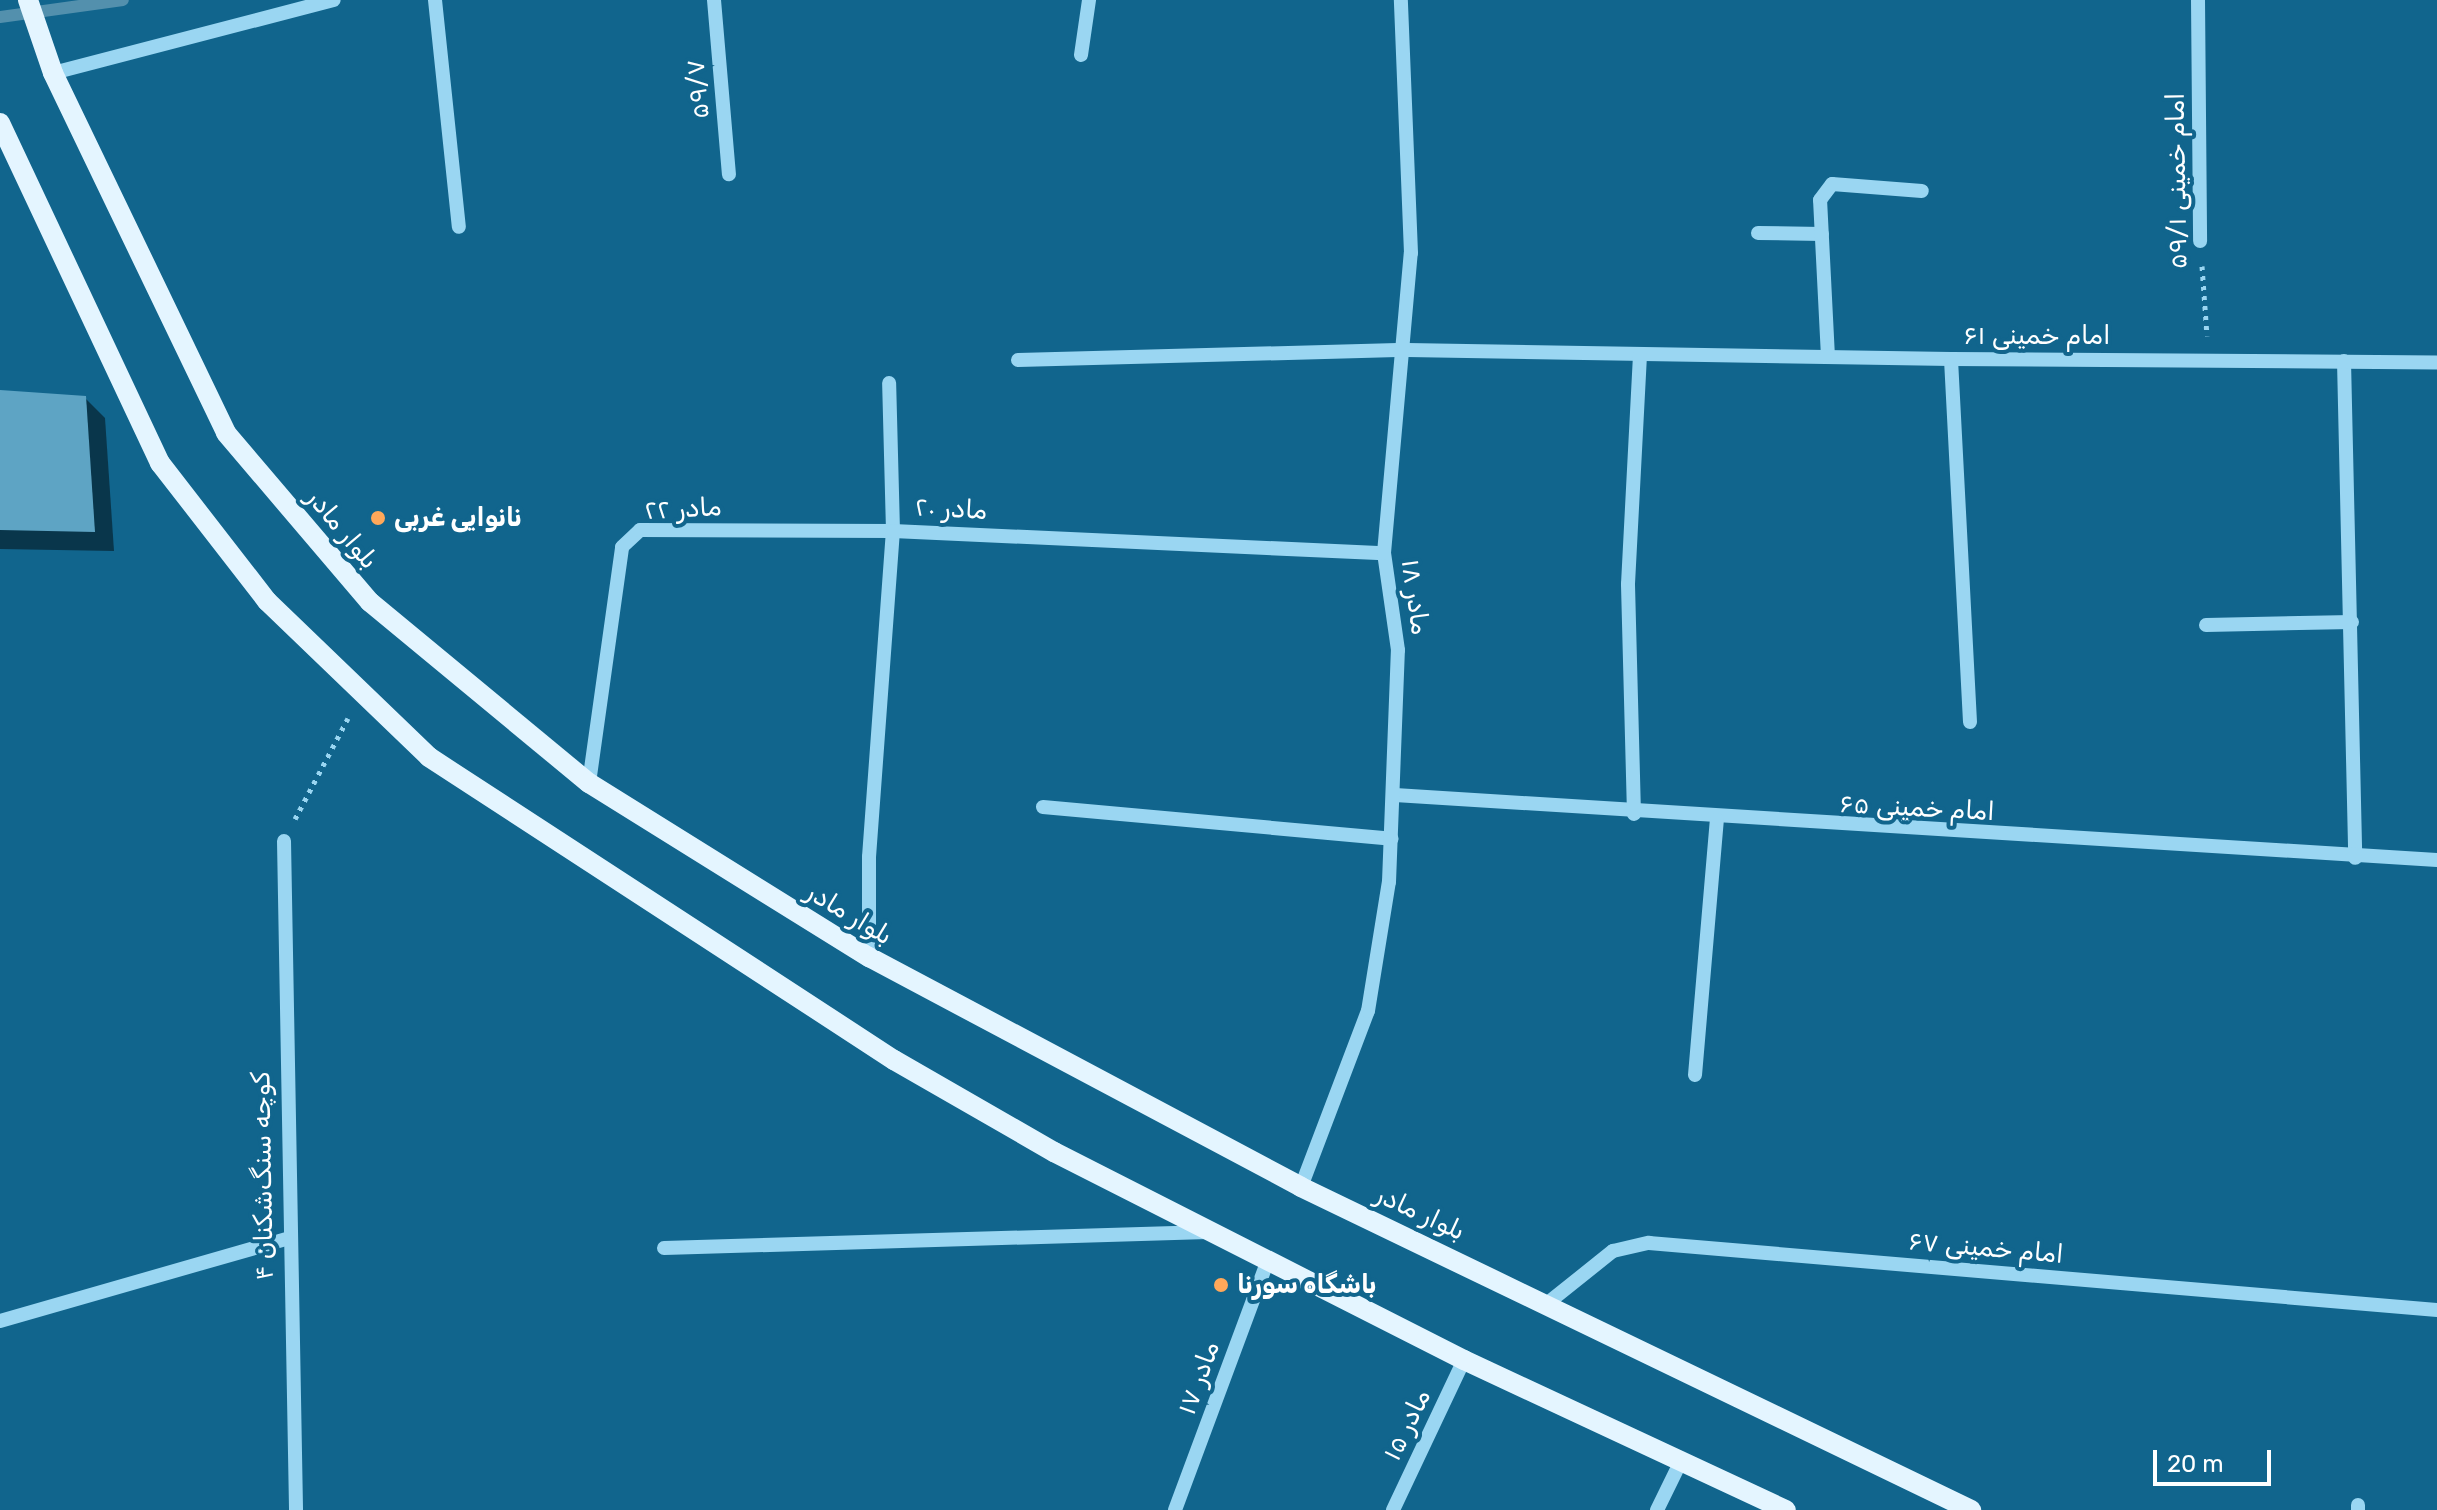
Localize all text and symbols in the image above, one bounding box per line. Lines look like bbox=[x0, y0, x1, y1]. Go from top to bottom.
street label: ۵۹/۷ bbox=[680, 58, 716, 120]
street label: امام خمینی ۵۹/۱ bbox=[2160, 92, 2194, 270]
street label: امام خمینی ۶۱ bbox=[1964, 320, 2110, 352]
street label: بلوار مادر bbox=[299, 482, 385, 576]
street label: مادر ۲۲ bbox=[644, 491, 722, 527]
street label: مادر ۲۰ bbox=[914, 492, 988, 526]
place label: نانوایی غربی bbox=[394, 502, 522, 534]
marker: نانوایی غربی bbox=[369, 509, 387, 527]
street label: مادر ۱۸ bbox=[1394, 557, 1436, 637]
street label: امام خمینی ۶۵ bbox=[1839, 788, 1995, 828]
street label: بلوار مادر bbox=[800, 876, 898, 952]
street label: کوچه سنگ‌شکنان ۴ bbox=[246, 1071, 280, 1281]
street label: بلوار مادر bbox=[1370, 1179, 1470, 1247]
street label: امام خمینی ۶۷ bbox=[1907, 1226, 2065, 1270]
place label: باشگاه سورنا bbox=[1237, 1269, 1376, 1301]
marker: باشگاه سورنا bbox=[1212, 1276, 1230, 1294]
street label: مادر ۱۷ bbox=[1171, 1337, 1227, 1419]
street label: مادر ۱۵ bbox=[1376, 1384, 1438, 1466]
scale bar bbox=[2157, 1434, 2275, 1484]
text: 20 m bbox=[2167, 1450, 2224, 1478]

